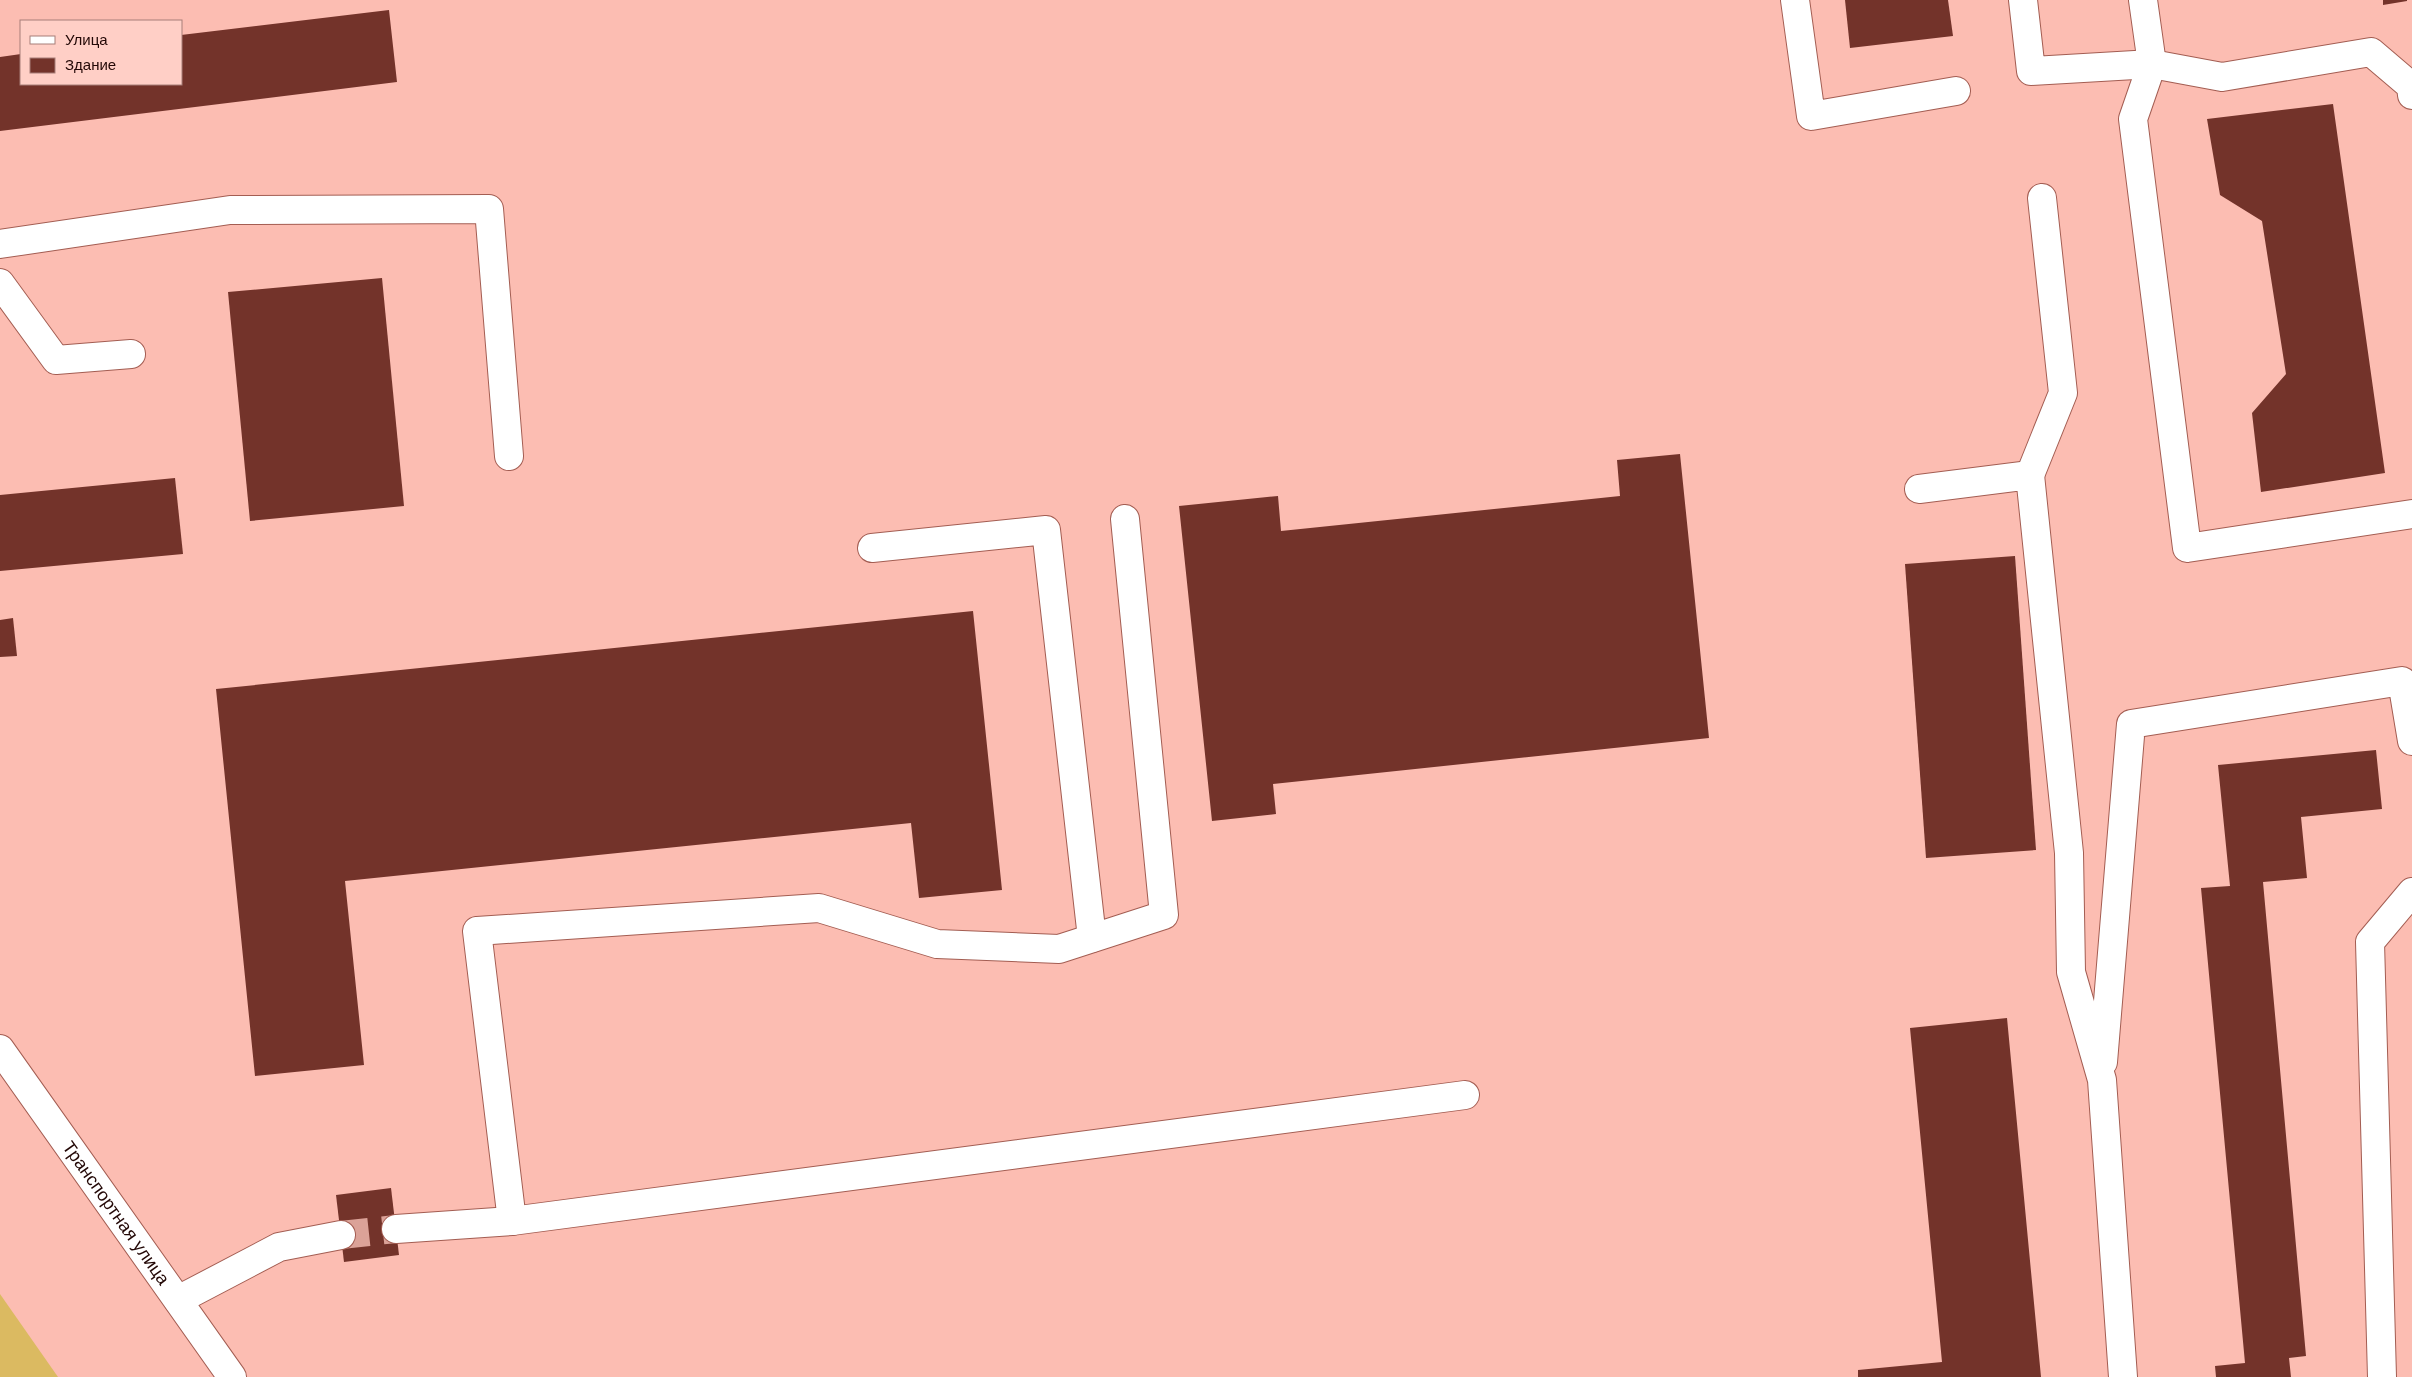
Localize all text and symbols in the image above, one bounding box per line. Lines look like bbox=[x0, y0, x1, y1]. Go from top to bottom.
legend bbox=[20, 20, 182, 85]
text: Улица bbox=[65, 31, 108, 48]
text: Здание bbox=[65, 56, 116, 73]
street label: Транспортная улица bbox=[59, 1138, 174, 1289]

